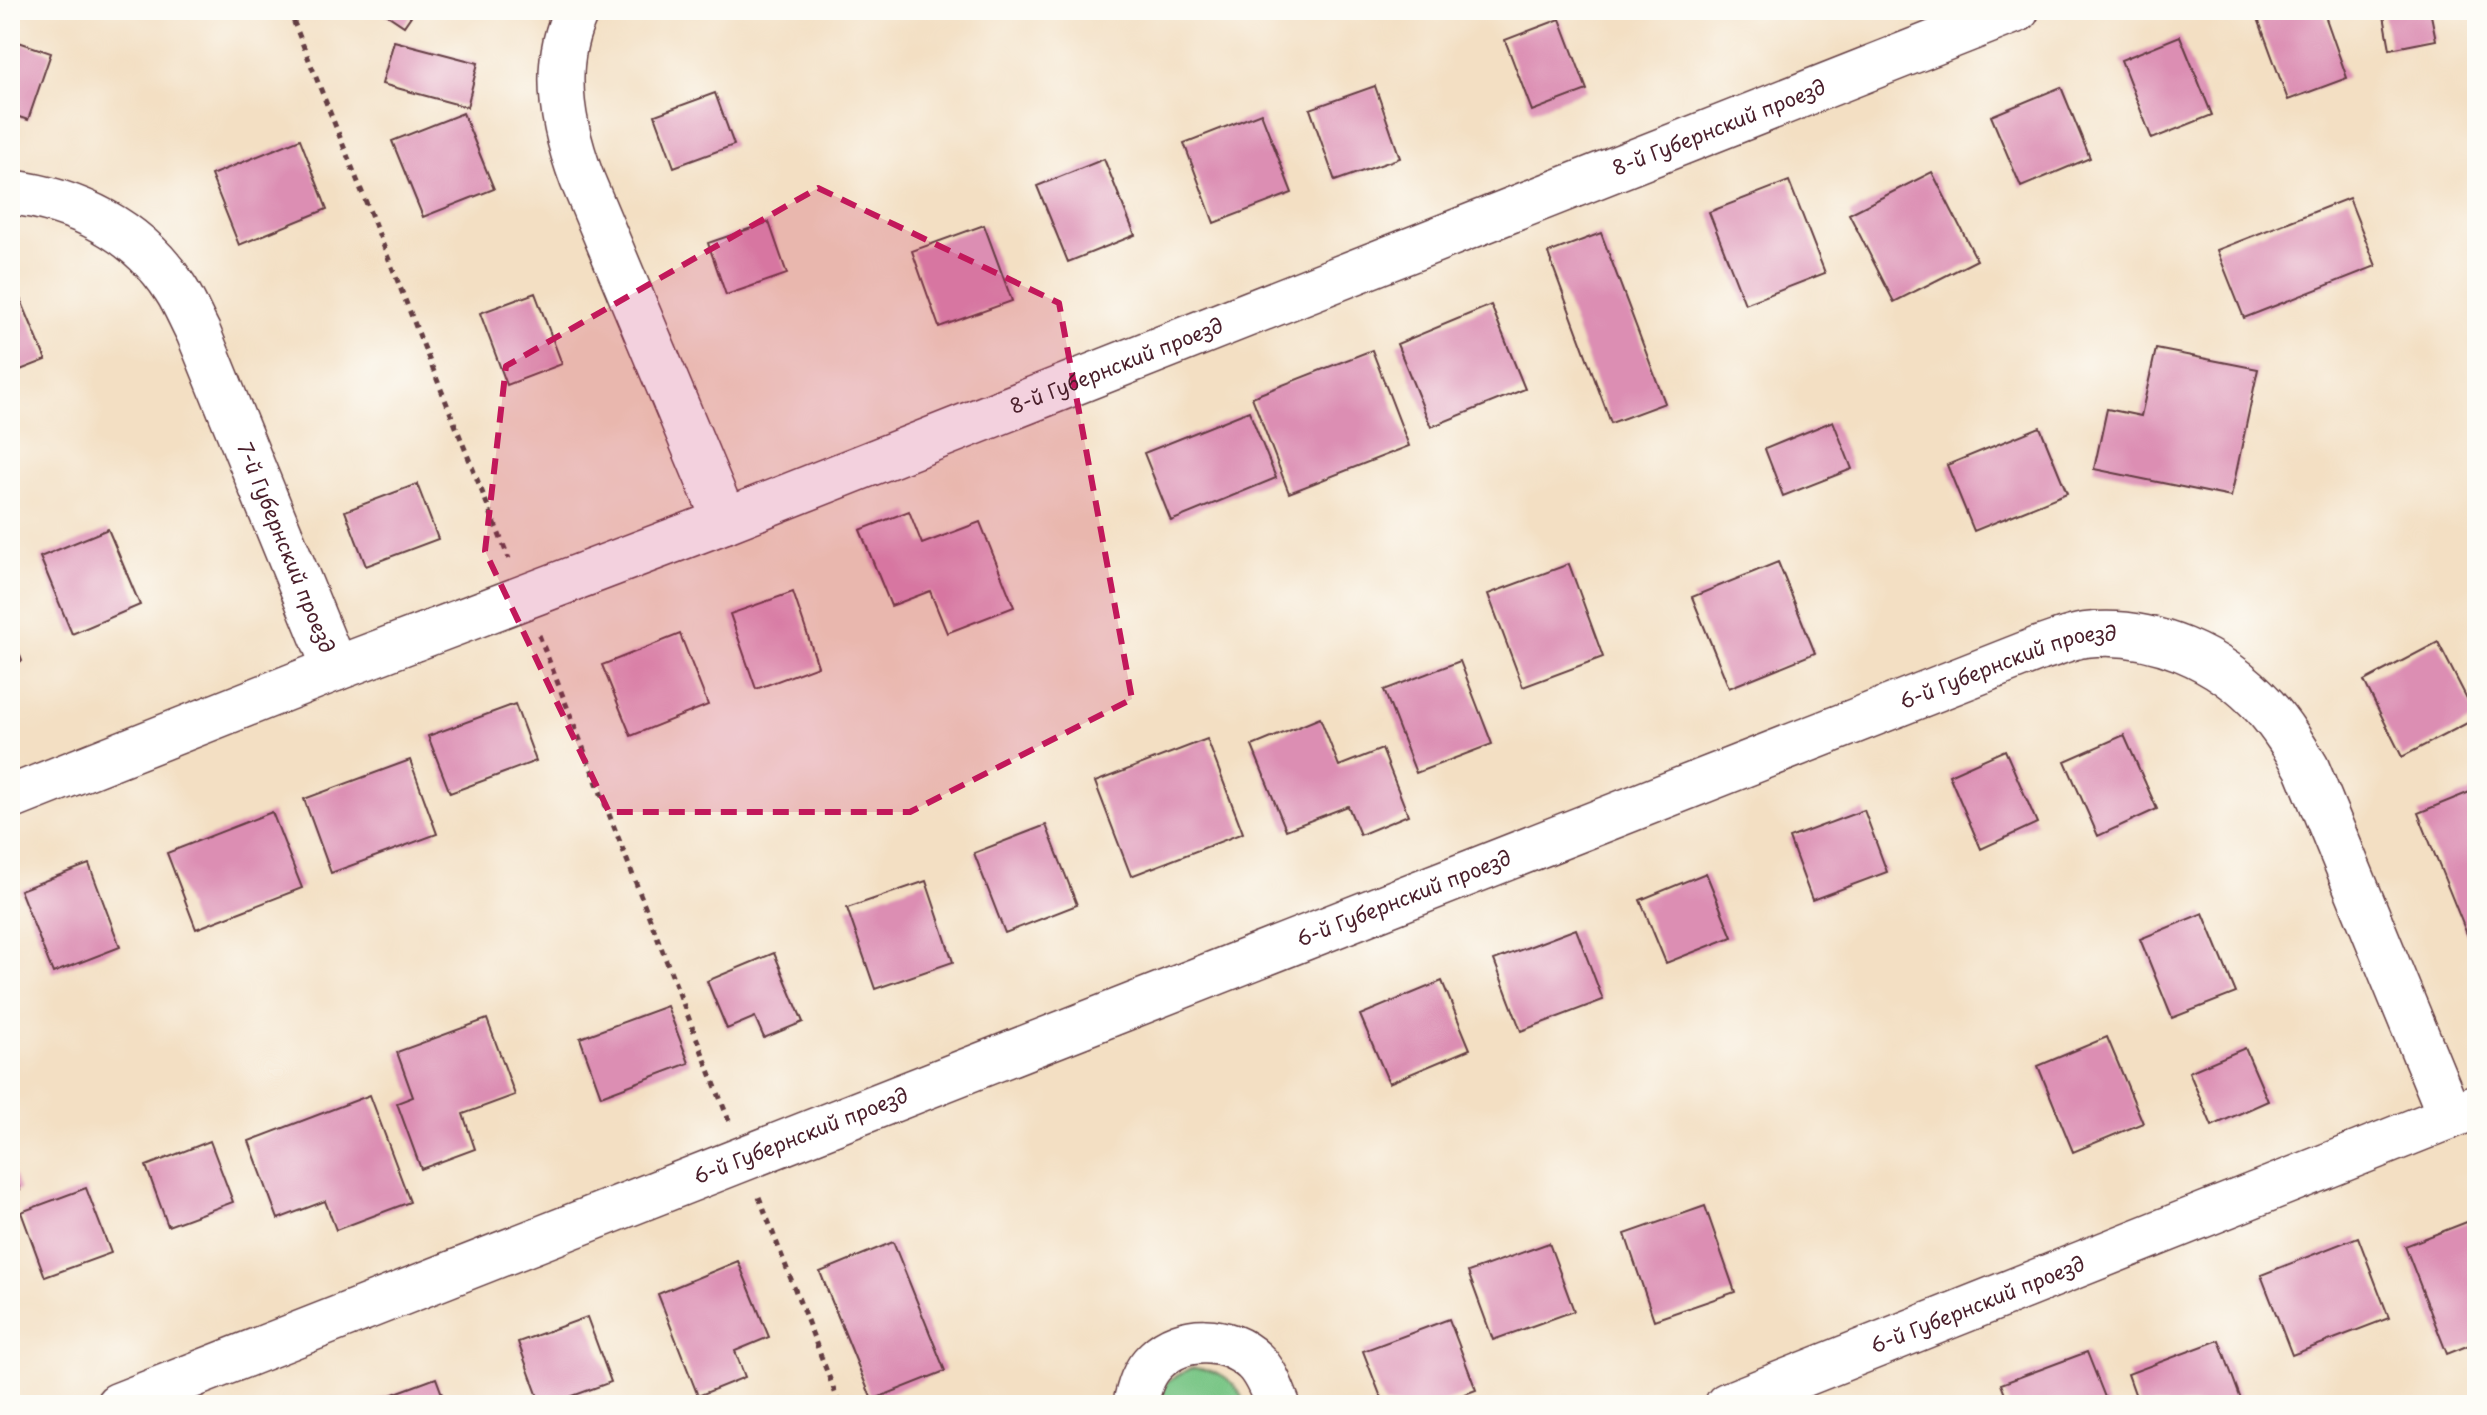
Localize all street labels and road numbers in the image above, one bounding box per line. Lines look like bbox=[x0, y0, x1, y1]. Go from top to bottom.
street label: 8-й Губернский проезд bbox=[1608, 71, 1830, 183]
street label: 8-й Губернский проезд bbox=[1005, 309, 1227, 421]
street label: 7-й Губернский проезд bbox=[230, 438, 343, 657]
street label: 6-й Губернский проезд bbox=[1895, 618, 2117, 716]
street label: 6-й Губернский проезд bbox=[1292, 842, 1515, 954]
street label: 6-й Губернский проезд bbox=[689, 1079, 912, 1191]
street label: 6-й Губернский проезд bbox=[1866, 1248, 2089, 1360]

